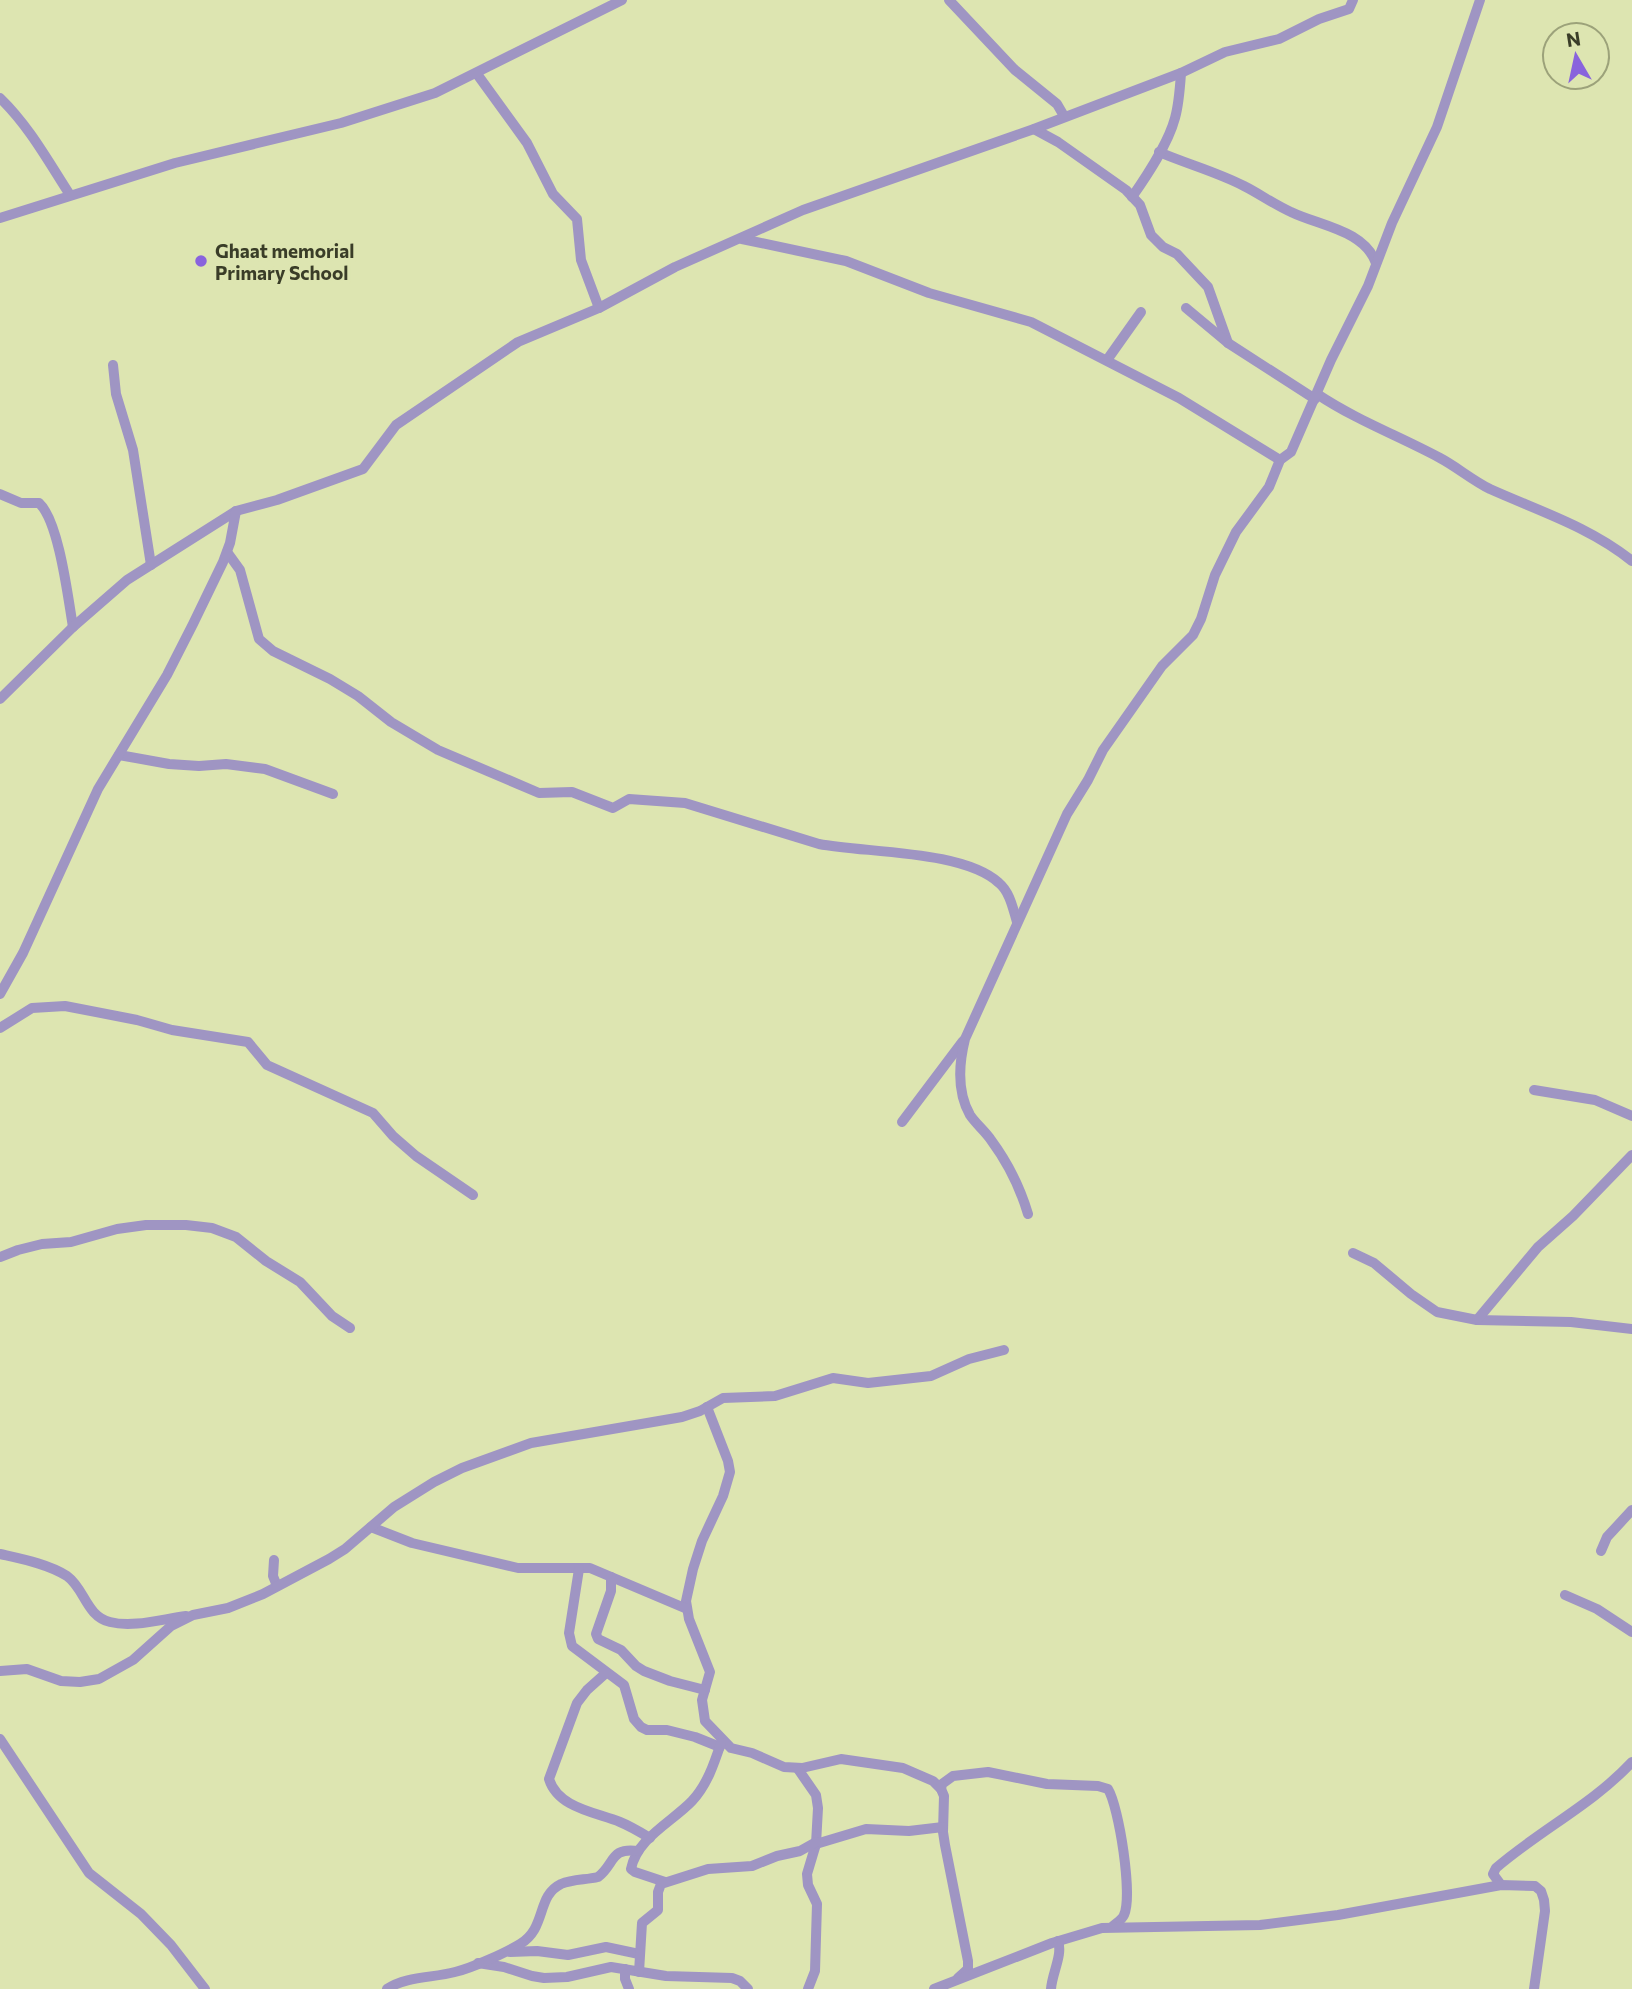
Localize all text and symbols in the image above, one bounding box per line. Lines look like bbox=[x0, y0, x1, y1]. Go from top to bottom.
north arrow bbox=[1541, 21, 1611, 91]
text: N bbox=[1564, 26, 1582, 51]
place label: Ghaat memorial Primary School bbox=[215, 239, 354, 284]
marker: Ghaat memorial Primary School bbox=[193, 253, 209, 269]

